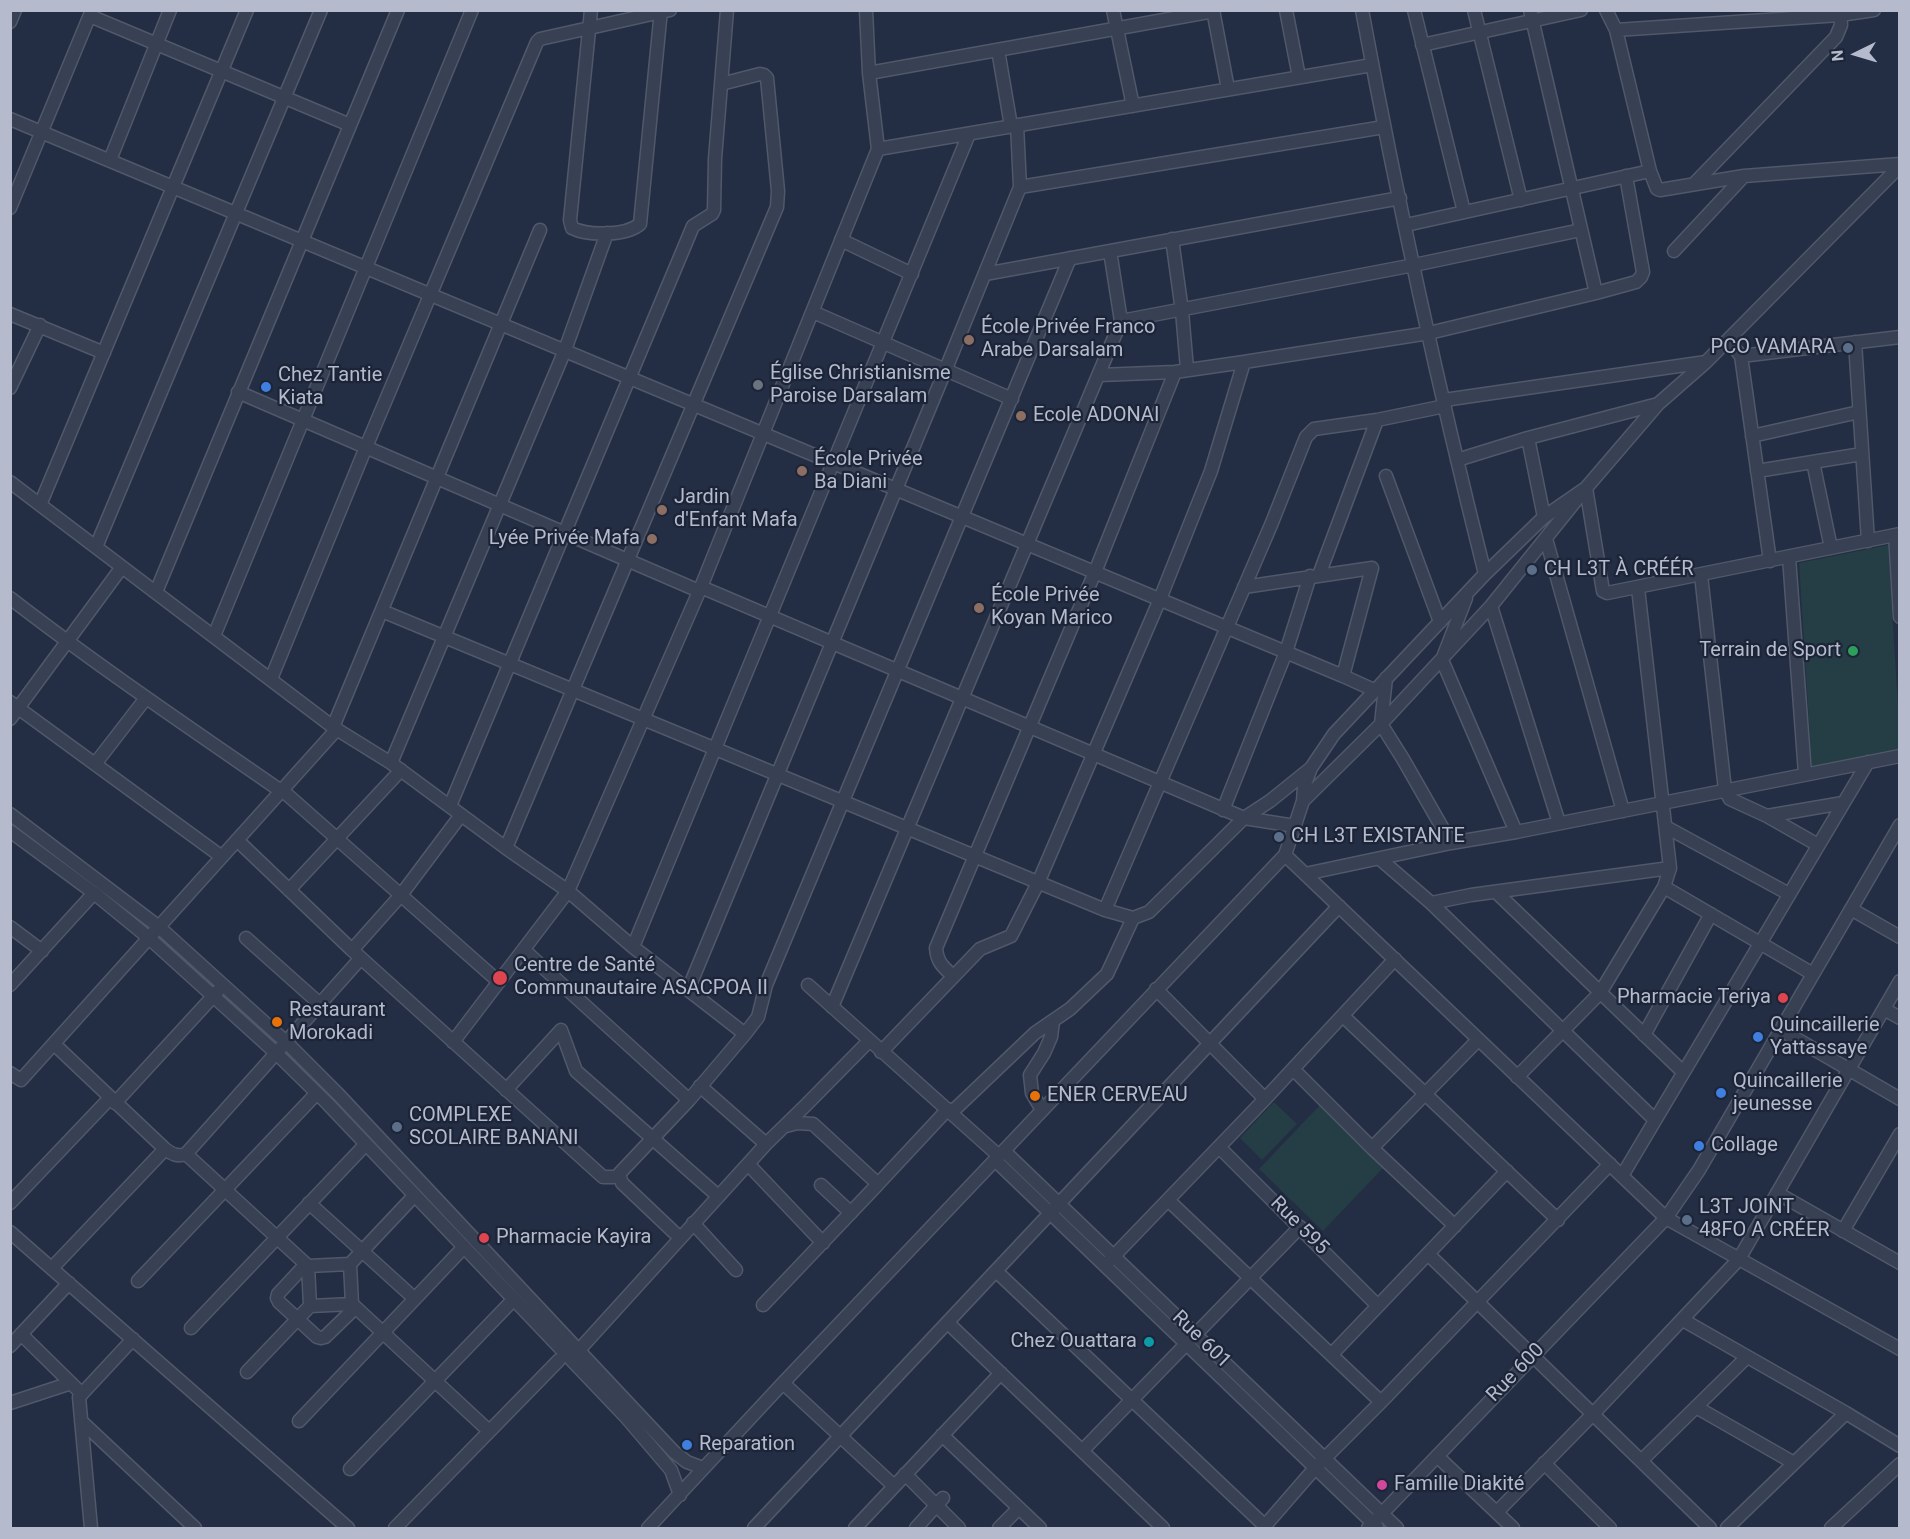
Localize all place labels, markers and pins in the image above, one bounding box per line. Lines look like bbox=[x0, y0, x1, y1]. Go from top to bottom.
place label: École Privée Franco Arabe Darsalam bbox=[981, 316, 1155, 363]
marker: École Privée Franco Arabe Darsalam bbox=[962, 333, 976, 347]
place label: PCO VAMARA bbox=[1711, 336, 1836, 360]
marker: PCO VAMARA bbox=[1841, 341, 1855, 355]
place label: Église Christianisme Paroise Darsalam bbox=[770, 362, 951, 409]
place label: Chez Tantie Kiata bbox=[278, 364, 382, 411]
marker: Église Christianisme Paroise Darsalam bbox=[751, 378, 765, 392]
marker: Chez Tantie Kiata bbox=[259, 380, 273, 394]
place label: Ecole ADONAI bbox=[1033, 404, 1159, 428]
marker: Ecole ADONAI bbox=[1014, 409, 1028, 423]
place label: École Privée Ba Diani bbox=[814, 448, 923, 495]
marker: École Privée Ba Diani bbox=[795, 464, 809, 478]
place label: Jardin d'Enfant Mafa bbox=[674, 486, 798, 533]
marker: Jardin d'Enfant Mafa bbox=[655, 503, 669, 517]
place label: Lyée Privée Mafa bbox=[489, 527, 640, 551]
marker: Lyée Privée Mafa bbox=[645, 532, 659, 546]
place label: CH L3T À CRÉÉR bbox=[1544, 558, 1694, 582]
marker: CH L3T À CRÉÉR bbox=[1525, 563, 1539, 577]
place label: École Privée Koyan Marico bbox=[991, 584, 1113, 631]
marker: École Privée Koyan Marico bbox=[972, 601, 986, 615]
place label: Terrain de Sport bbox=[1699, 639, 1841, 663]
marker: Terrain de Sport bbox=[1846, 644, 1860, 658]
place label: CH L3T EXISTANTE bbox=[1291, 825, 1465, 849]
marker: CH L3T EXISTANTE bbox=[1272, 830, 1286, 844]
place label: Centre de Santé Communautaire ASACPOA II bbox=[514, 954, 768, 1001]
marker: Centre de Santé Communautaire ASACPOA II bbox=[491, 969, 509, 987]
place label: Pharmacie Teriya bbox=[1617, 986, 1771, 1010]
marker: Pharmacie Teriya bbox=[1776, 991, 1790, 1005]
place label: Restaurant Morokadi bbox=[289, 999, 386, 1046]
place label: Quincaillerie Yattassaye bbox=[1770, 1014, 1879, 1061]
marker: Restaurant Morokadi bbox=[270, 1015, 284, 1029]
marker: Quincaillerie Yattassaye bbox=[1751, 1030, 1765, 1044]
place label: Quincaillerie jeunesse bbox=[1733, 1070, 1842, 1117]
place label: ENER CERVEAU bbox=[1047, 1084, 1188, 1108]
marker: Quincaillerie jeunesse bbox=[1714, 1086, 1728, 1100]
marker: ENER CERVEAU bbox=[1028, 1089, 1042, 1103]
place label: COMPLEXE SCOLAIRE BANANI bbox=[409, 1104, 578, 1151]
marker: COMPLEXE SCOLAIRE BANANI bbox=[390, 1120, 404, 1134]
place label: Collage bbox=[1711, 1134, 1778, 1158]
marker: Collage bbox=[1692, 1139, 1706, 1153]
place label: L3T JOINT 48FO A CRÉER bbox=[1699, 1196, 1830, 1243]
marker: L3T JOINT 48FO A CRÉER bbox=[1680, 1213, 1694, 1227]
place label: Pharmacie Kayira bbox=[496, 1226, 651, 1250]
marker: Pharmacie Kayira bbox=[477, 1231, 491, 1245]
place label: Chez Ouattara bbox=[1011, 1330, 1137, 1354]
marker: Chez Ouattara bbox=[1142, 1335, 1156, 1349]
place label: Reparation bbox=[699, 1433, 795, 1457]
marker: Reparation bbox=[680, 1438, 694, 1452]
place label: Famille Diakité bbox=[1394, 1473, 1524, 1497]
marker: Famille Diakité bbox=[1375, 1478, 1389, 1492]

